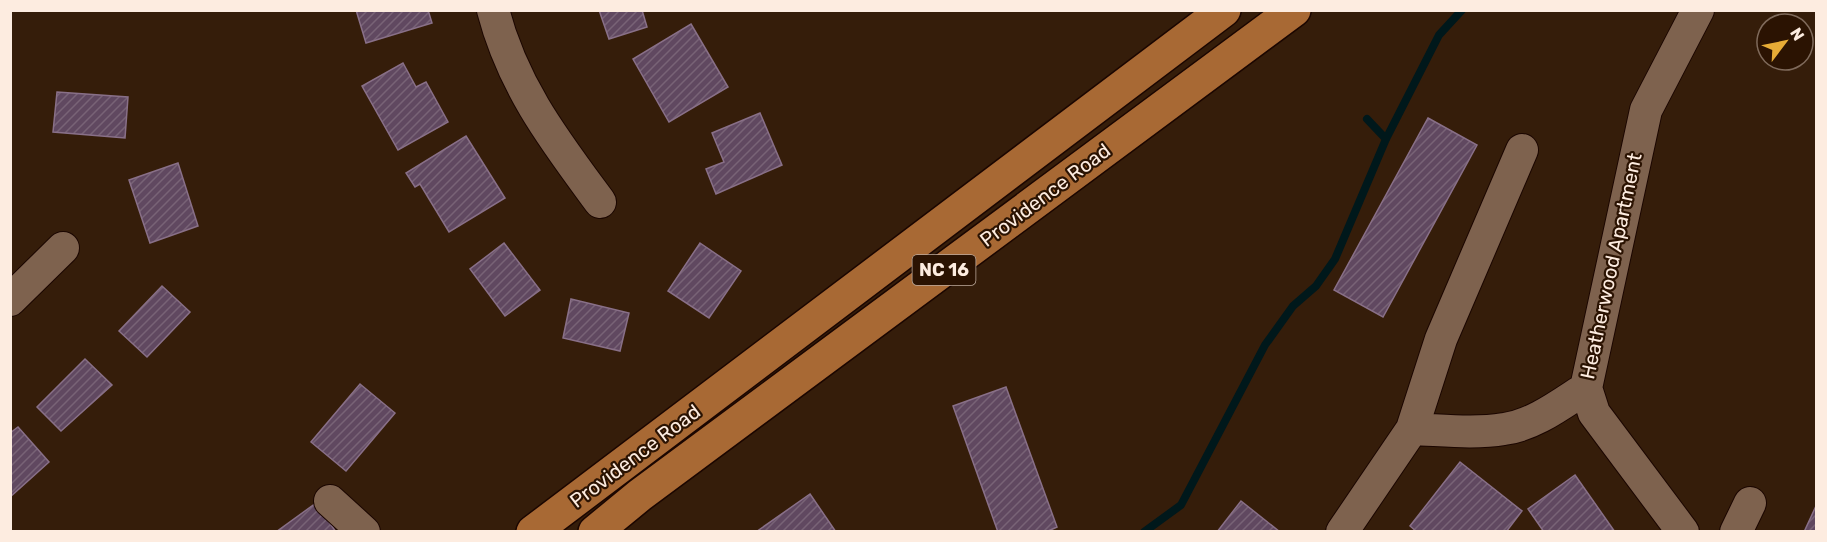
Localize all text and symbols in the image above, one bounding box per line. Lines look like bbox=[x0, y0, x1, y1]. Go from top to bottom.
north arrow bbox=[1755, 12, 1815, 72]
text: N bbox=[1786, 24, 1808, 44]
street label: Providence Road bbox=[975, 138, 1115, 252]
street label: Heatherwood Apartment bbox=[1575, 150, 1647, 381]
road number: NC 16 bbox=[912, 255, 976, 285]
street label: Providence Road bbox=[565, 399, 705, 513]

